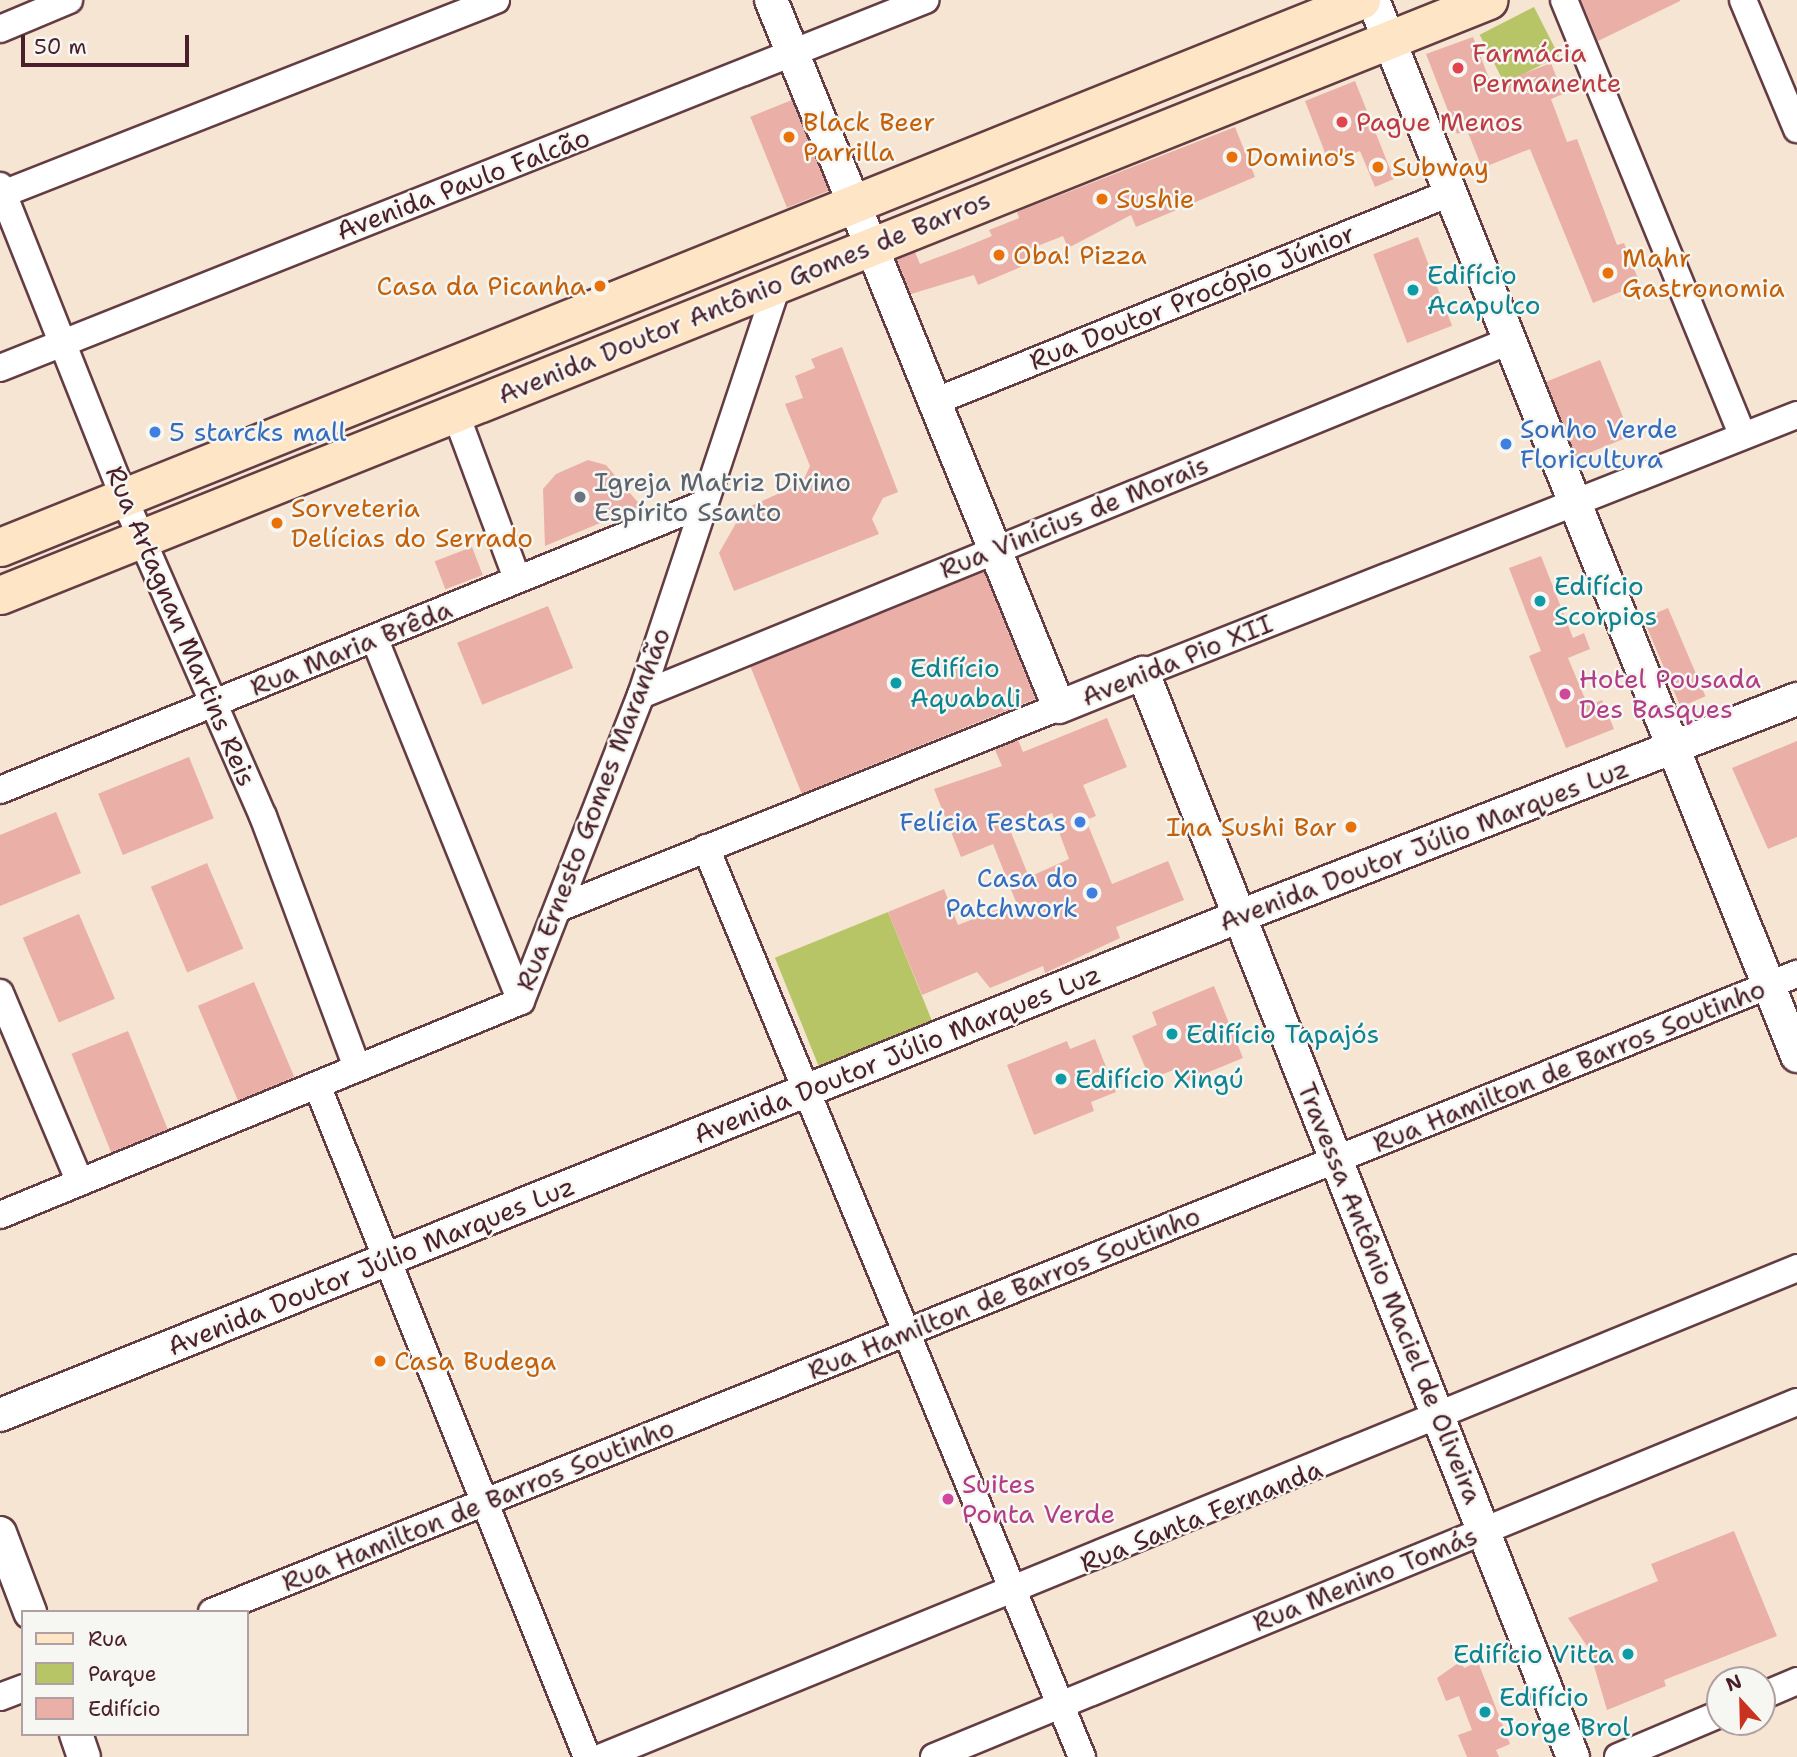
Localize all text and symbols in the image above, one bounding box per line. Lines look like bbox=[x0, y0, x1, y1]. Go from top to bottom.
scale bar bbox=[24, 21, 192, 65]
text: 50 m bbox=[34, 33, 87, 61]
place label: Farmácia Permanente bbox=[1472, 37, 1621, 98]
marker: Farmácia Permanente bbox=[1450, 60, 1466, 76]
place label: Black Beer Parrilla bbox=[803, 106, 935, 168]
place label: Pague Menos bbox=[1356, 106, 1523, 138]
marker: Pague Menos bbox=[1334, 114, 1350, 130]
street label: Avenida Paulo Falcão bbox=[332, 121, 594, 247]
marker: Black Beer Parrilla bbox=[781, 129, 797, 145]
place label: Domino's bbox=[1246, 141, 1356, 173]
marker: Domino's bbox=[1224, 149, 1240, 165]
place label: Subway bbox=[1392, 151, 1489, 183]
marker: Subway bbox=[1370, 159, 1386, 175]
place label: Sushie bbox=[1116, 183, 1195, 215]
street label: Avenida Doutor Antônio Gomes de Barros bbox=[493, 184, 995, 410]
marker: Sushie bbox=[1094, 191, 1110, 207]
street label: Rua Doutor Procópio Júnior bbox=[1025, 217, 1359, 377]
place label: Oba! Pizza bbox=[1013, 239, 1147, 271]
place label: Mahr Gastronomia bbox=[1622, 242, 1785, 304]
marker: Oba! Pizza bbox=[991, 247, 1007, 263]
place label: Edifício Acapulco bbox=[1427, 259, 1541, 320]
marker: Mahr Gastronomia bbox=[1600, 265, 1616, 281]
place label: Casa da Picanha bbox=[377, 270, 586, 302]
marker: Casa da Picanha bbox=[592, 278, 608, 294]
marker: Edifício Acapulco bbox=[1405, 282, 1421, 298]
place label: Sonho Verde Floricultura bbox=[1520, 413, 1678, 474]
place label: 5 starcks mall bbox=[169, 416, 346, 448]
marker: 5 starcks mall bbox=[147, 424, 163, 440]
marker: Sonho Verde Floricultura bbox=[1498, 436, 1514, 452]
street label: Rua Vinícius de Morais bbox=[935, 449, 1213, 585]
street label: Rua Artagnan Martins Reis bbox=[99, 461, 263, 791]
place label: Igreja Matriz Divino Espírito Ssanto bbox=[594, 466, 851, 528]
marker: Igreja Matriz Divino Espírito Ssanto bbox=[572, 489, 588, 505]
place label: Sorveteria Delícias do Serrado bbox=[291, 492, 533, 554]
marker: Sorveteria Delícias do Serrado bbox=[269, 515, 285, 531]
place label: Edifício Scorpios bbox=[1554, 570, 1657, 632]
street label: Rua Maria Brêda bbox=[246, 593, 456, 703]
marker: Edifício Scorpios bbox=[1532, 593, 1548, 609]
street label: Avenida Pio XII bbox=[1077, 607, 1277, 713]
street label: Rua Ernesto Gomes Maranhão bbox=[509, 623, 677, 995]
place label: Edifício Aquabali bbox=[910, 652, 1021, 714]
place label: Hotel Pousada Des Basques bbox=[1579, 663, 1761, 724]
marker: Edifício Aquabali bbox=[888, 675, 904, 691]
marker: Hotel Pousada Des Basques bbox=[1557, 686, 1573, 702]
street label: Avenida Doutor Júlio Marques Luz bbox=[1215, 752, 1633, 938]
place label: Felícia Festas bbox=[899, 806, 1066, 838]
place label: Ina Sushi Bar bbox=[1166, 811, 1337, 843]
marker: Felícia Festas bbox=[1072, 814, 1088, 830]
marker: Ina Sushi Bar bbox=[1343, 819, 1359, 835]
place label: Casa do Patchwork bbox=[946, 862, 1078, 924]
marker: Casa do Patchwork bbox=[1084, 885, 1100, 901]
street label: Avenida Doutor Júlio Marques Luz bbox=[689, 958, 1105, 1150]
street label: Rua Hamilton de Barros Soutinho bbox=[1368, 973, 1770, 1159]
place label: Edifício Tapajós bbox=[1186, 1018, 1379, 1050]
marker: Edifício Tapajós bbox=[1164, 1026, 1180, 1042]
place label: Edifício Xingú bbox=[1075, 1063, 1244, 1095]
marker: Edifício Xingú bbox=[1053, 1071, 1069, 1087]
street label: Travessa Antônio Maciel de Oliveira bbox=[1291, 1078, 1489, 1508]
street label: Avenida Doutor Júlio Marques Luz bbox=[163, 1170, 579, 1362]
street label: Rua Hamilton de Barros Soutinho bbox=[803, 1200, 1205, 1386]
place label: Casa Budega bbox=[394, 1345, 556, 1377]
marker: Casa Budega bbox=[372, 1353, 388, 1369]
street label: Rua Hamilton de Barros Soutinho bbox=[277, 1412, 679, 1598]
street label: Rua Santa Fernanda bbox=[1075, 1453, 1327, 1579]
place label: Suites Ponta Verde bbox=[962, 1468, 1115, 1530]
marker: Suites Ponta Verde bbox=[940, 1491, 956, 1507]
street label: Rua Menino Tomás bbox=[1248, 1520, 1482, 1638]
legend bbox=[21, 1610, 248, 1736]
text: Rua bbox=[88, 1625, 127, 1653]
place label: Edifício Vitta bbox=[1453, 1638, 1614, 1670]
marker: Edifício Vitta bbox=[1620, 1646, 1636, 1662]
text: Parque bbox=[88, 1660, 157, 1688]
north arrow bbox=[1706, 1666, 1776, 1736]
text: N bbox=[1722, 1669, 1745, 1697]
place label: Edifício Jorge Brol bbox=[1499, 1681, 1630, 1742]
text: Edifício bbox=[88, 1695, 160, 1723]
marker: Edifício Jorge Brol bbox=[1477, 1704, 1493, 1720]

